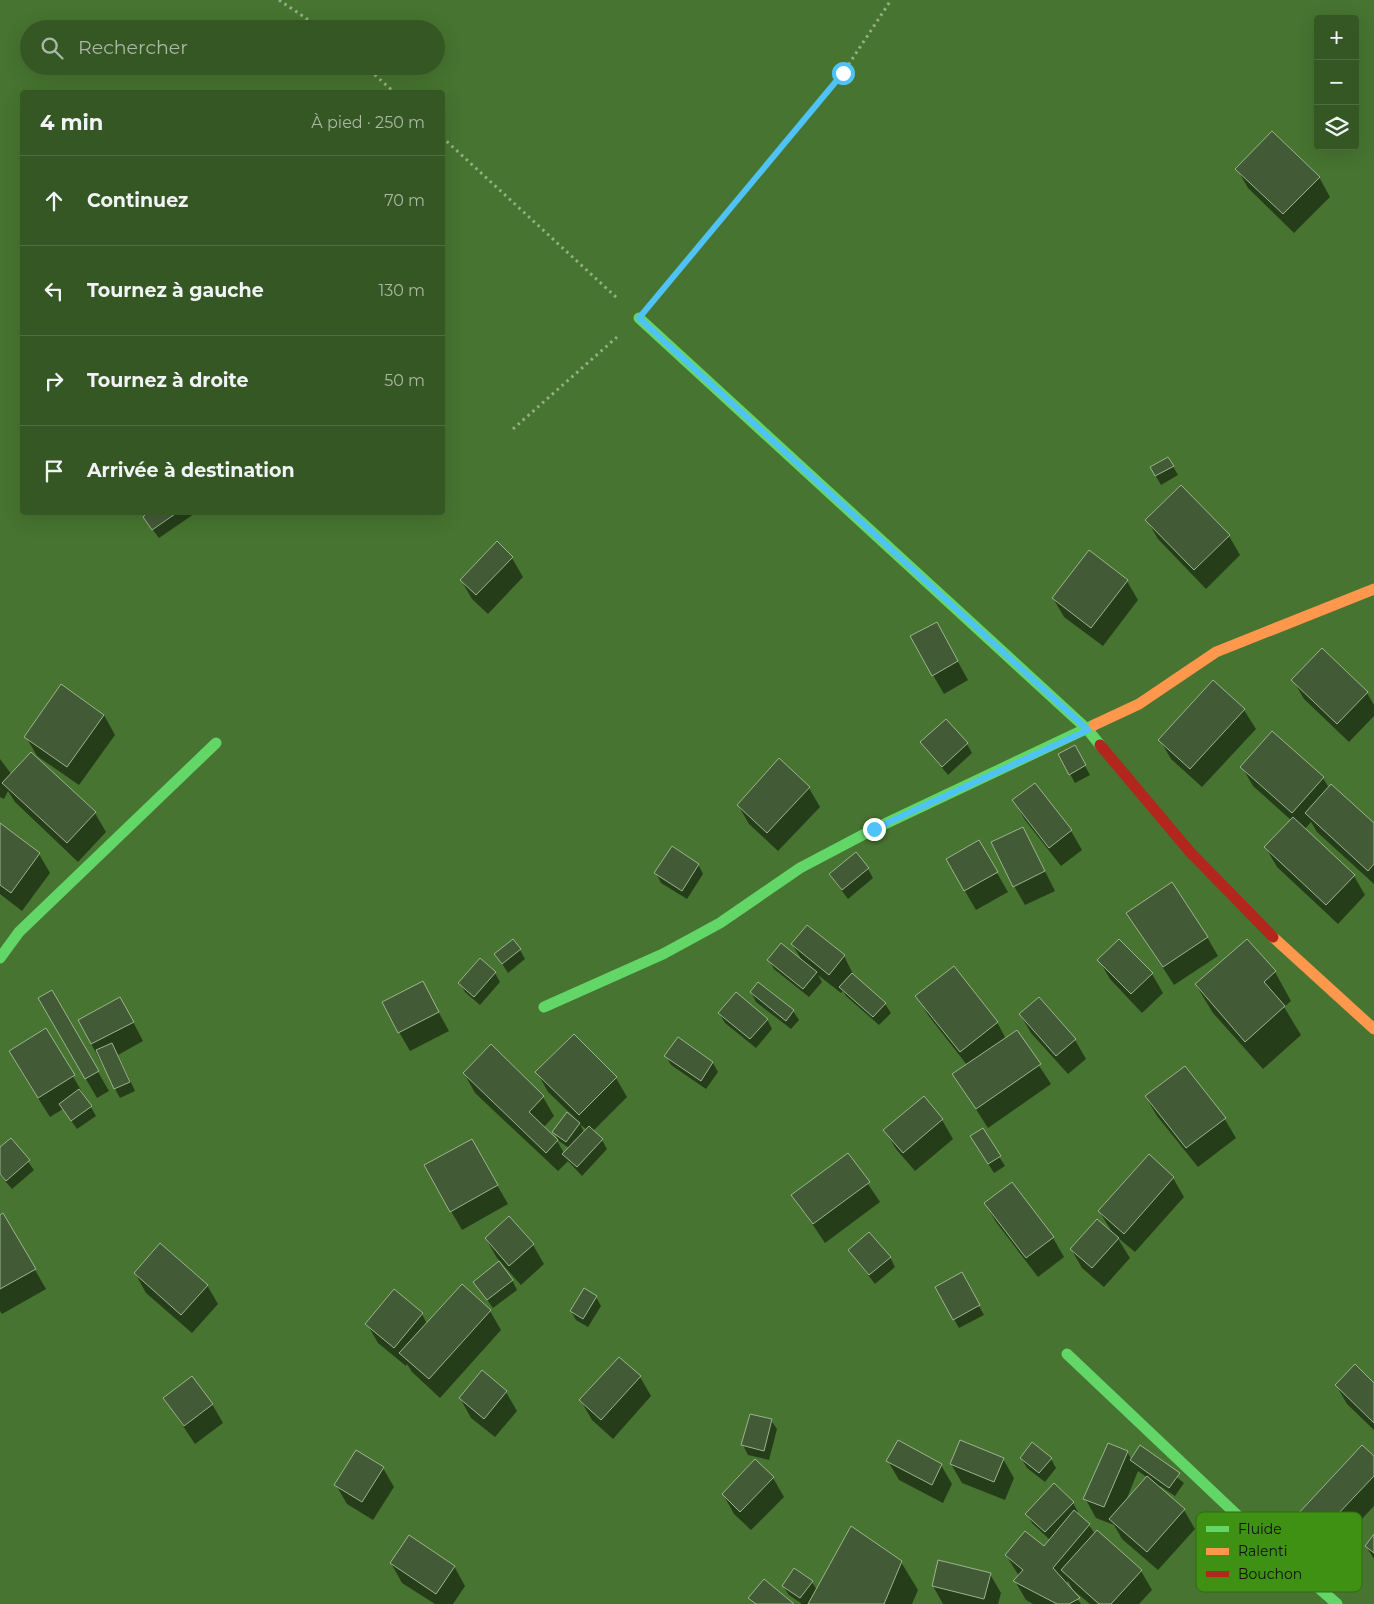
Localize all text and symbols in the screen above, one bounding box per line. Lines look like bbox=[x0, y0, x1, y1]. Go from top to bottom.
map controls bbox=[1314, 15, 1359, 150]
button: + bbox=[1314, 15, 1359, 60]
search box bbox=[20, 20, 445, 75]
icon: search bbox=[38, 34, 66, 62]
text: Rechercher bbox=[78, 36, 188, 59]
button: − bbox=[1314, 60, 1359, 105]
route start bbox=[832, 62, 855, 85]
button: layers bbox=[1314, 105, 1359, 150]
text: 4 min bbox=[40, 110, 103, 135]
text: À pied · 250 m bbox=[311, 113, 425, 132]
icon: ahead bbox=[40, 187, 68, 215]
text: Continuez bbox=[87, 189, 188, 212]
text: 70 m bbox=[384, 191, 425, 210]
icon: left bbox=[40, 277, 68, 305]
text: Tournez à gauche bbox=[87, 279, 264, 302]
text: 130 m bbox=[378, 281, 425, 300]
icon: right bbox=[40, 367, 68, 395]
text: Tournez à droite bbox=[87, 369, 248, 392]
text: 50 m bbox=[384, 371, 425, 390]
icon: arrive bbox=[40, 457, 68, 485]
text: Arrivée à destination bbox=[87, 459, 295, 482]
route end bbox=[863, 818, 886, 841]
legend bbox=[1196, 1512, 1362, 1592]
text: Fluide bbox=[1238, 1520, 1282, 1538]
text: Ralenti bbox=[1238, 1542, 1287, 1560]
text: Bouchon bbox=[1238, 1565, 1302, 1583]

